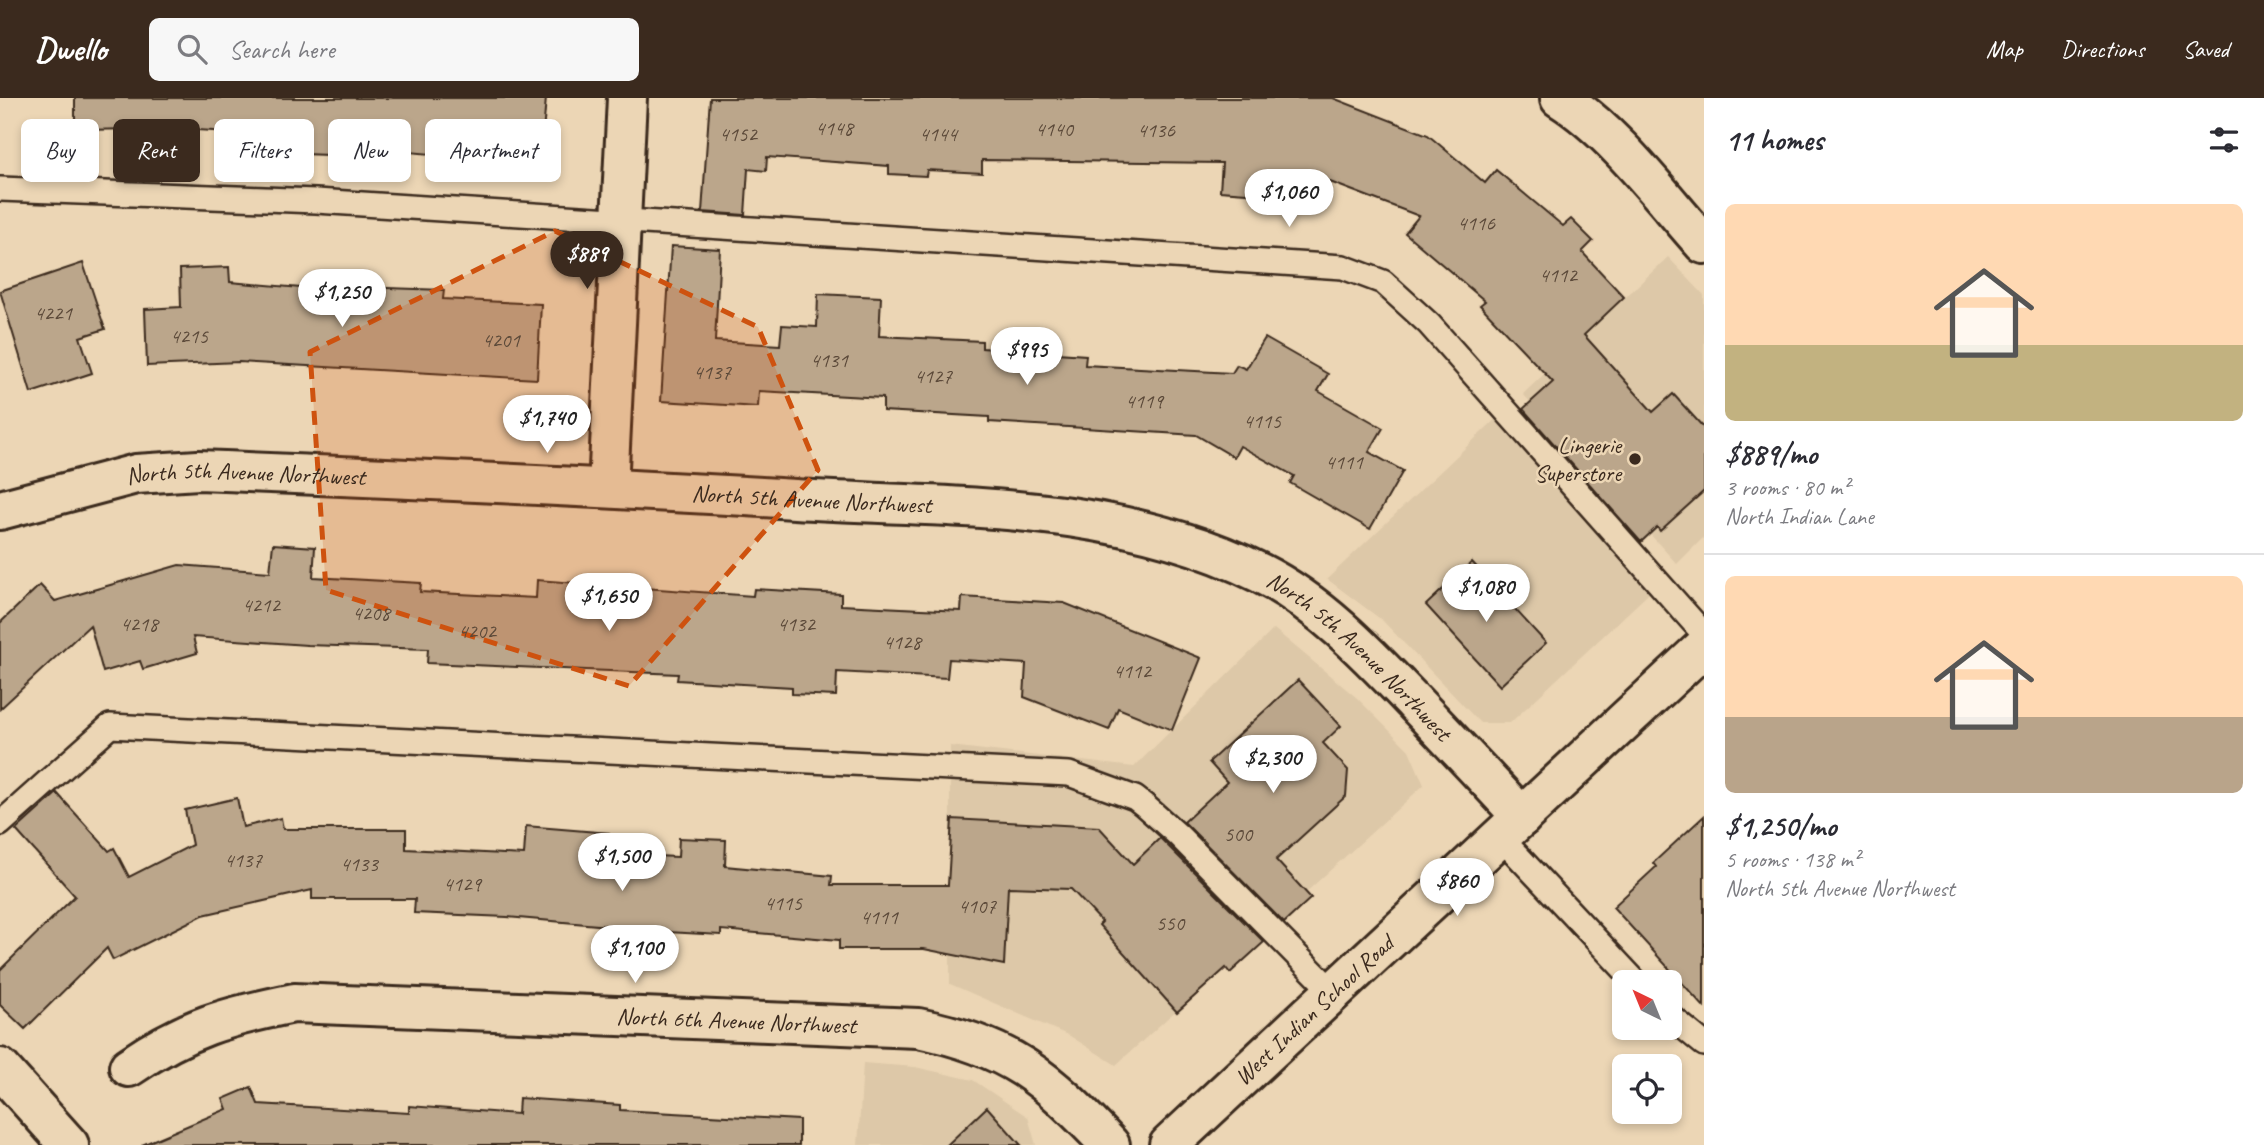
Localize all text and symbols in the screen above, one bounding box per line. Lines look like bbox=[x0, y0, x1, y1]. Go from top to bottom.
search box bbox=[149, 18, 639, 81]
text: Dwello bbox=[35, 28, 107, 70]
icon: search bbox=[173, 30, 211, 68]
text: Search here bbox=[229, 33, 335, 66]
text: Map bbox=[1986, 34, 2023, 64]
text: Directions bbox=[2061, 34, 2144, 64]
text: Saved bbox=[2182, 34, 2229, 64]
house number: 4148 bbox=[815, 115, 855, 141]
house number: 4140 bbox=[1035, 116, 1074, 142]
house number: 4136 bbox=[1137, 117, 1175, 143]
chip: Buy bbox=[21, 119, 99, 182]
chip: Rent bbox=[113, 119, 200, 182]
chip: Filters bbox=[214, 119, 314, 182]
chip: New bbox=[328, 119, 411, 182]
chip: Apartment bbox=[425, 119, 561, 182]
house number: 4152 bbox=[719, 121, 758, 147]
house number: 4144 bbox=[919, 121, 959, 147]
text: 11 homes bbox=[1725, 121, 1823, 159]
icon: filters bbox=[2205, 121, 2243, 159]
pin: $1,060 bbox=[1232, 170, 1346, 229]
text: $1,060 bbox=[1261, 177, 1317, 206]
house number: 4116 bbox=[1457, 210, 1495, 236]
pin: $889 bbox=[546, 232, 628, 291]
text: $889 bbox=[566, 239, 608, 268]
icon: home bbox=[1921, 250, 2047, 376]
house number: 4112 bbox=[1539, 262, 1578, 288]
pin: $1,250 bbox=[285, 270, 399, 329]
text: $1,250 bbox=[314, 277, 370, 306]
house number: 4221 bbox=[34, 300, 73, 326]
house number: 4215 bbox=[170, 323, 209, 349]
house number: 4201 bbox=[482, 327, 521, 353]
pin: $995 bbox=[986, 328, 1068, 387]
text: $995 bbox=[1007, 335, 1047, 364]
house number: 4131 bbox=[810, 347, 849, 373]
house number: 4137 bbox=[693, 359, 732, 385]
house number: 4127 bbox=[914, 363, 953, 389]
house number: 4119 bbox=[1125, 388, 1164, 414]
pin: $1,740 bbox=[490, 396, 604, 455]
text: $1,740 bbox=[519, 403, 575, 432]
house number: 4115 bbox=[1243, 408, 1282, 434]
place label: Lingerie Superstore bbox=[1534, 430, 1623, 488]
text: $889/mo bbox=[1725, 435, 1817, 473]
house number: 4111 bbox=[1325, 449, 1364, 475]
marker: Lingerie Superstore bbox=[1627, 451, 1643, 467]
street label: North 5th Avenue Northwest bbox=[122, 455, 368, 492]
text: 3 rooms · 80 m² bbox=[1725, 473, 1849, 502]
street label: North 5th Avenue Northwest bbox=[691, 478, 934, 520]
text: North Indian Lane bbox=[1725, 502, 1874, 531]
pin: $1,080 bbox=[1429, 564, 1543, 624]
street label: North 5th Avenue Northwest bbox=[1261, 565, 1459, 749]
text: $1,080 bbox=[1458, 572, 1514, 601]
pin: $1,650 bbox=[552, 574, 666, 633]
text: $1,650 bbox=[581, 581, 637, 610]
house number: 4212 bbox=[242, 592, 281, 618]
house number: 4208 bbox=[352, 600, 392, 626]
house number: 4218 bbox=[120, 611, 160, 637]
house number: 4132 bbox=[777, 611, 816, 637]
house number: 4202 bbox=[458, 618, 497, 644]
icon: home bbox=[1921, 622, 2047, 748]
house number: 4128 bbox=[883, 629, 923, 655]
house number: 4112 bbox=[1113, 658, 1152, 684]
pin: $2,300 bbox=[1216, 736, 1330, 795]
text: $2,300 bbox=[1245, 743, 1301, 772]
text: $1,250/mo bbox=[1725, 807, 1836, 845]
house number: 500 bbox=[1224, 821, 1254, 847]
pin: $1,500 bbox=[565, 834, 679, 893]
text: $1,500 bbox=[594, 841, 650, 870]
text: 5 rooms · 138 m² bbox=[1725, 845, 1860, 874]
house number: 4137 bbox=[224, 847, 263, 873]
house number: 4133 bbox=[340, 851, 379, 877]
pin: $860 bbox=[1416, 858, 1498, 918]
text: $860 bbox=[1436, 866, 1478, 895]
house number: 4129 bbox=[443, 871, 482, 897]
text: North 5th Avenue Northwest bbox=[1725, 874, 1955, 903]
house number: 4115 bbox=[764, 890, 803, 916]
house number: 4107 bbox=[958, 893, 997, 919]
house number: 4111 bbox=[860, 904, 899, 930]
house number: 550 bbox=[1156, 910, 1186, 936]
pin: $1,100 bbox=[578, 926, 692, 985]
street label: West Indian School Road bbox=[1228, 926, 1402, 1092]
text: $1,100 bbox=[607, 933, 663, 962]
north arrow bbox=[1612, 970, 1682, 1040]
map controls bbox=[1612, 970, 1682, 1124]
street label: North 6th Avenue Northwest bbox=[616, 1001, 859, 1041]
button: locate bbox=[1612, 1054, 1682, 1124]

